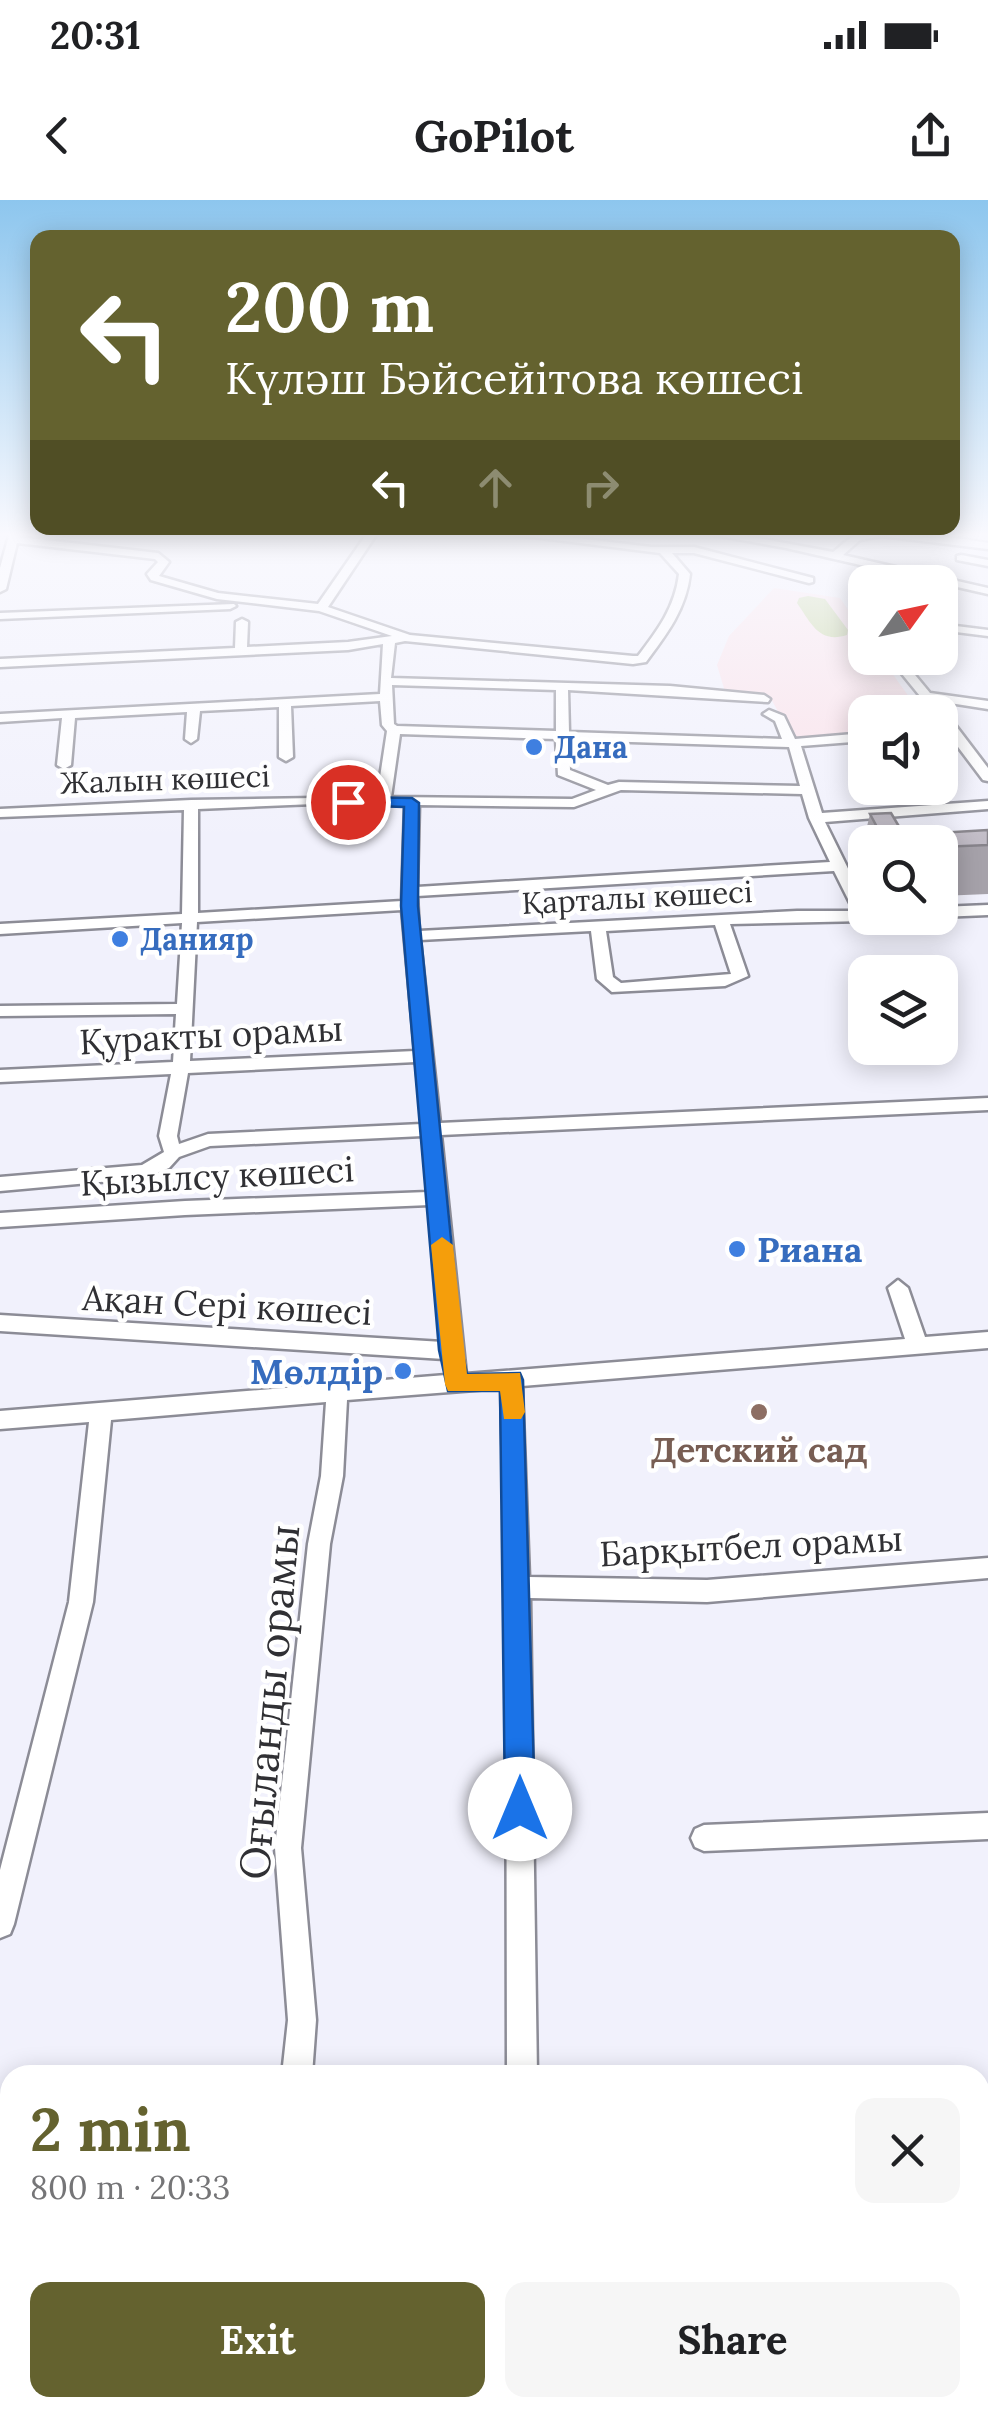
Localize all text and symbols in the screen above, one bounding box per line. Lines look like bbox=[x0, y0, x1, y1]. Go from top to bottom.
text: 20:31 bbox=[50, 11, 141, 59]
text: GoPilot bbox=[414, 107, 574, 164]
icon: back bbox=[30, 108, 85, 163]
icon: share bbox=[903, 108, 958, 163]
text: 200 m bbox=[225, 262, 434, 351]
icon: left bbox=[60, 270, 190, 400]
text: Күләш Бәйсейітова көшесі bbox=[225, 349, 804, 406]
icon: left bbox=[363, 460, 418, 515]
icon: ahead bbox=[468, 460, 523, 515]
icon: right bbox=[573, 460, 628, 515]
north arrow bbox=[848, 565, 958, 675]
map controls bbox=[848, 565, 958, 1065]
button: sound bbox=[848, 695, 958, 805]
place label: Дана bbox=[554, 728, 628, 766]
marker: Дана bbox=[523, 736, 545, 758]
street label: Жалын көшесі bbox=[60, 756, 270, 802]
pin bbox=[306, 760, 391, 845]
icon: arrive bbox=[321, 775, 376, 830]
button: search bbox=[848, 825, 958, 935]
street label: Қарталы көшесі bbox=[521, 872, 753, 922]
place label: Данияр bbox=[140, 920, 254, 958]
marker: Данияр bbox=[109, 928, 131, 950]
button: layers bbox=[848, 955, 958, 1065]
street label: Қуракты орамы bbox=[78, 1006, 344, 1064]
street label: Қызылсу көшесі bbox=[79, 1146, 355, 1206]
place label: Риана bbox=[757, 1227, 862, 1272]
marker: Риана bbox=[726, 1238, 748, 1260]
street label: Ақан Сері көшесі bbox=[80, 1275, 373, 1335]
place label: Мөлдiр bbox=[250, 1349, 383, 1394]
marker: Мөлдiр bbox=[392, 1360, 414, 1382]
marker: Детский сад bbox=[748, 1401, 770, 1423]
place label: Детский сад bbox=[650, 1427, 868, 1472]
street label: Барқытбел орамы bbox=[598, 1516, 904, 1576]
street label: Оғыланды орамы bbox=[227, 1522, 311, 1882]
position arrow bbox=[468, 1757, 572, 1861]
text: 2 min bbox=[30, 2091, 191, 2167]
button: close bbox=[855, 2098, 960, 2203]
text: 800 m · 20:33 bbox=[30, 2167, 230, 2208]
button: Exit bbox=[30, 2282, 485, 2397]
button: Share bbox=[505, 2282, 960, 2397]

